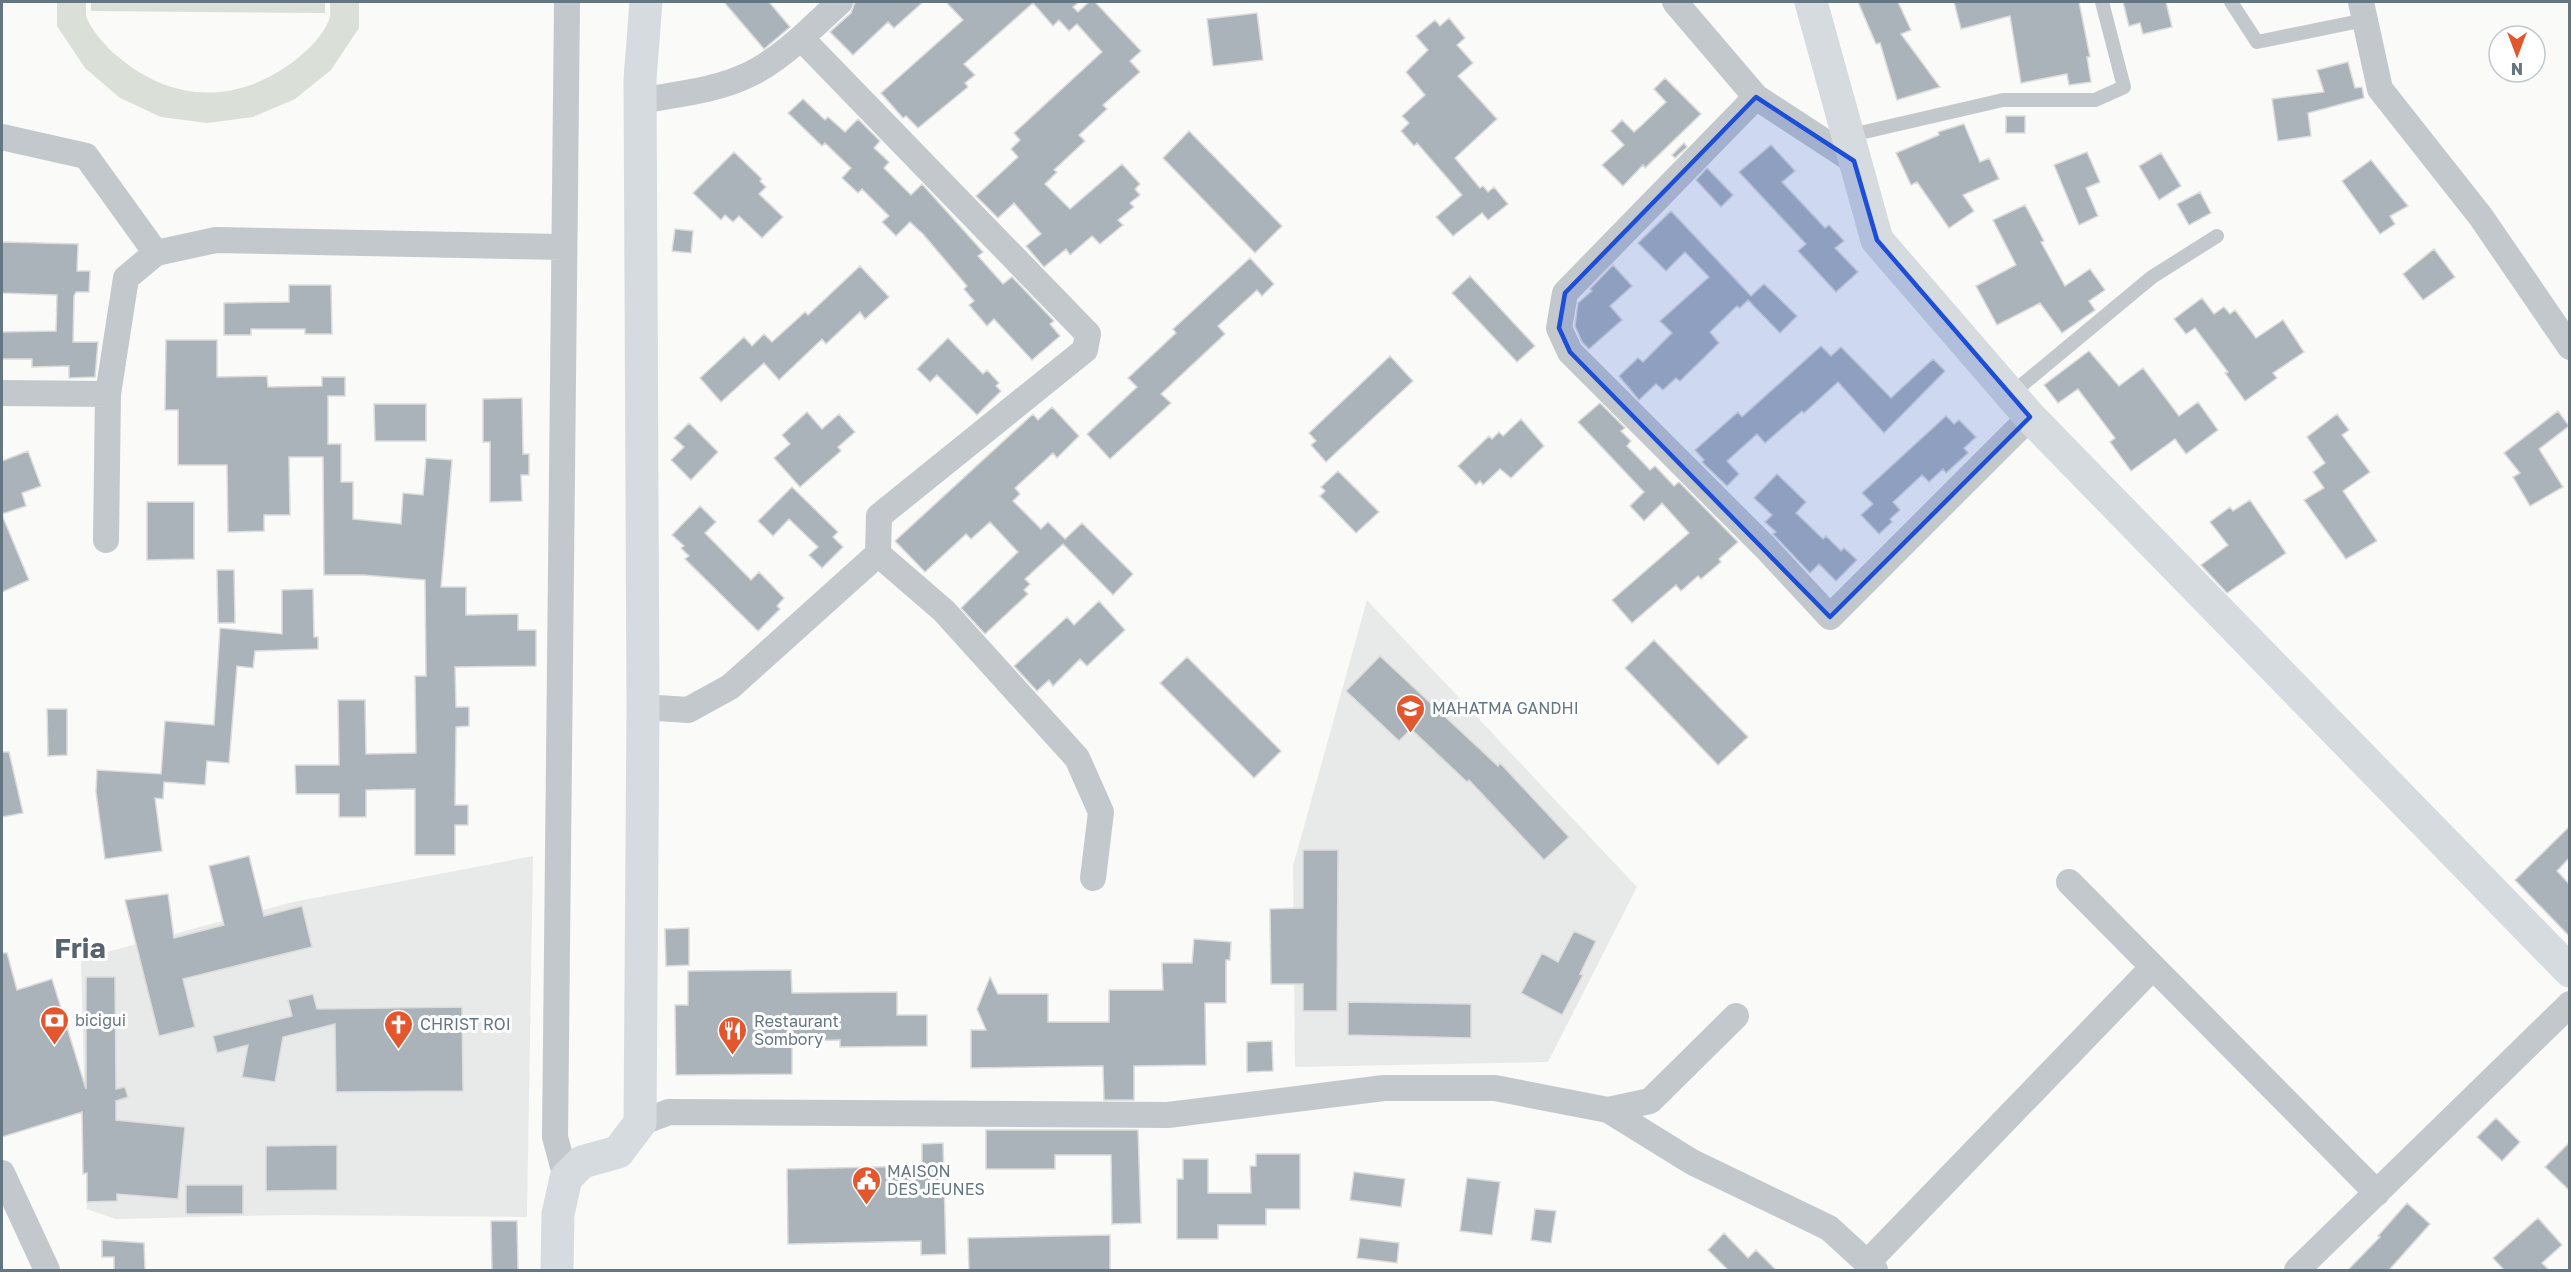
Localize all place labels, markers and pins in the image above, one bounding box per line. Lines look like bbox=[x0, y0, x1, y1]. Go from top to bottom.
school or university icon: MAHATMA GANDHI bbox=[1395, 692, 1427, 734]
place label: MAHATMA GANDHI bbox=[1432, 698, 1579, 718]
bank icon: bicigui bbox=[38, 1004, 70, 1046]
church icon: CHRIST ROI bbox=[383, 1008, 415, 1050]
place label: bicigui bbox=[75, 1010, 126, 1030]
place label: Restaurant Sombory bbox=[754, 1011, 839, 1049]
place label: CHRIST ROI bbox=[420, 1014, 511, 1034]
restaurant icon: Restaurant Sombory bbox=[717, 1014, 749, 1056]
place label: MAISON DES JEUNES bbox=[887, 1161, 985, 1199]
public building icon: MAISON DES JEUNES bbox=[850, 1164, 882, 1206]

